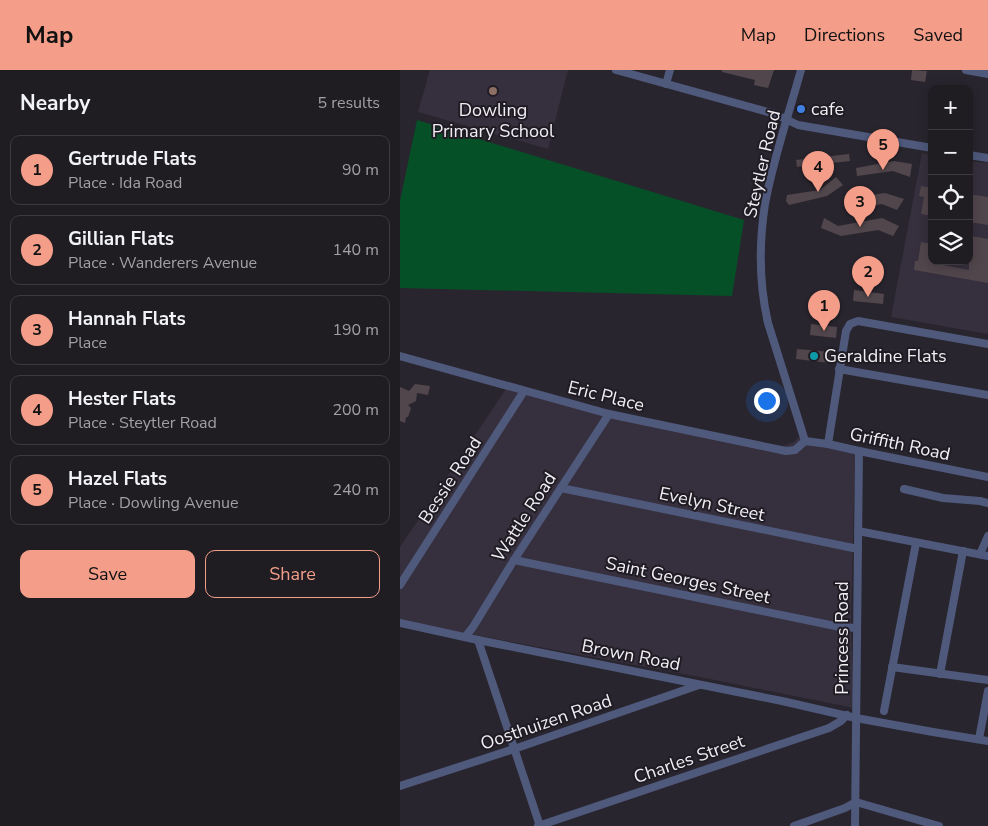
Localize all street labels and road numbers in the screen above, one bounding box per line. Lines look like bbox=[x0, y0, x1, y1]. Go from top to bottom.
street label: Steytler Road bbox=[738, 108, 786, 220]
street label: Eric Place bbox=[565, 375, 647, 417]
street label: Griffith Road bbox=[847, 422, 953, 466]
street label: Bessie Road bbox=[413, 432, 487, 528]
street label: Wattle Road bbox=[486, 468, 562, 566]
street label: Evelyn Street bbox=[657, 481, 768, 527]
street label: Saint Georges Street bbox=[604, 551, 773, 609]
street label: Princess Road bbox=[830, 581, 854, 695]
street label: Brown Road bbox=[580, 634, 682, 676]
street label: Oosthuizen Road bbox=[477, 688, 615, 756]
street label: Charles Street bbox=[630, 729, 748, 789]

